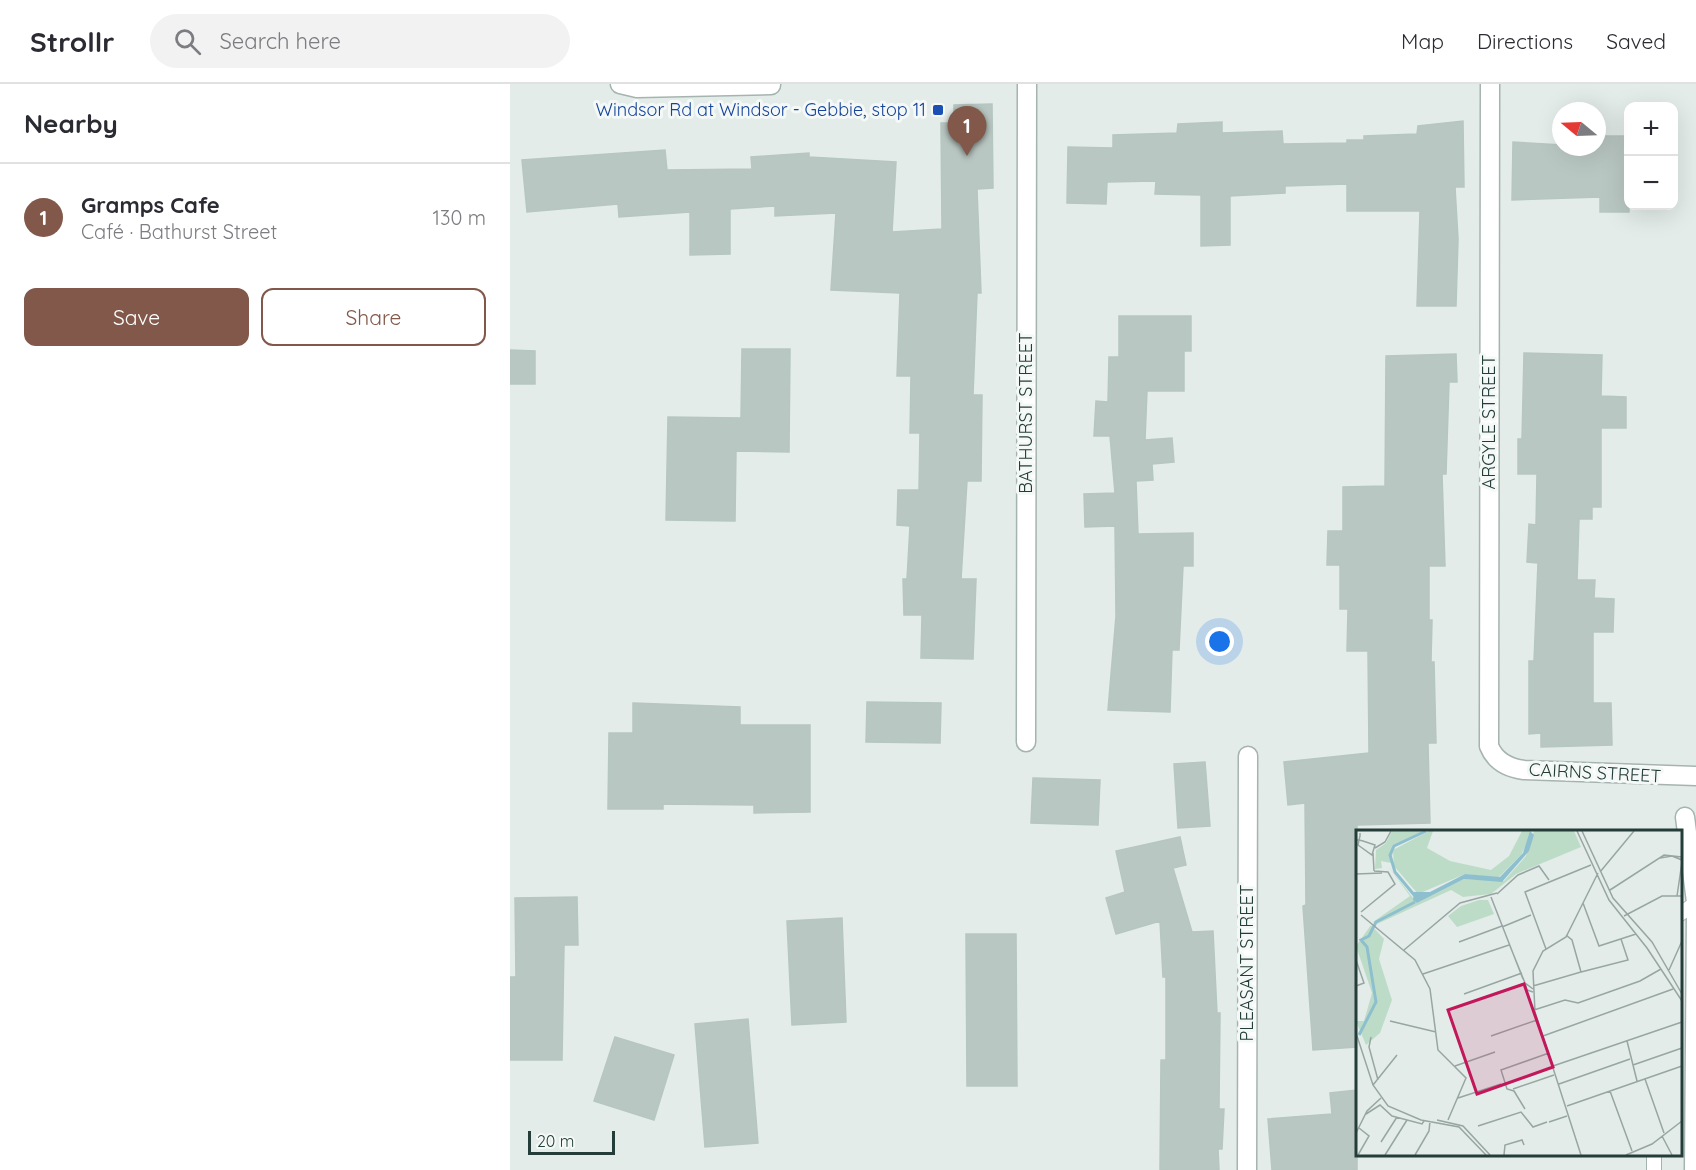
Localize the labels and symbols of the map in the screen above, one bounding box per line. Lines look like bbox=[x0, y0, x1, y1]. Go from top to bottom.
place label: Windsor Rd at Windsor - Gebbie, stop 11 bbox=[596, 98, 926, 121]
north arrow bbox=[1552, 102, 1606, 156]
marker: Windsor Rd at Windsor - Gebbie, stop 11 bbox=[931, 103, 945, 117]
pin: 1 bbox=[948, 106, 986, 156]
street label: BATHURST STREET bbox=[1014, 332, 1037, 494]
street label: ARGYLE STREET bbox=[1477, 354, 1500, 489]
your location bbox=[1205, 627, 1234, 656]
street label: CAIRNS STREET bbox=[1528, 758, 1662, 787]
inset map bbox=[1356, 830, 1681, 1155]
street label: PLEASANT STREET bbox=[1235, 884, 1258, 1042]
scale bar bbox=[528, 1128, 615, 1156]

